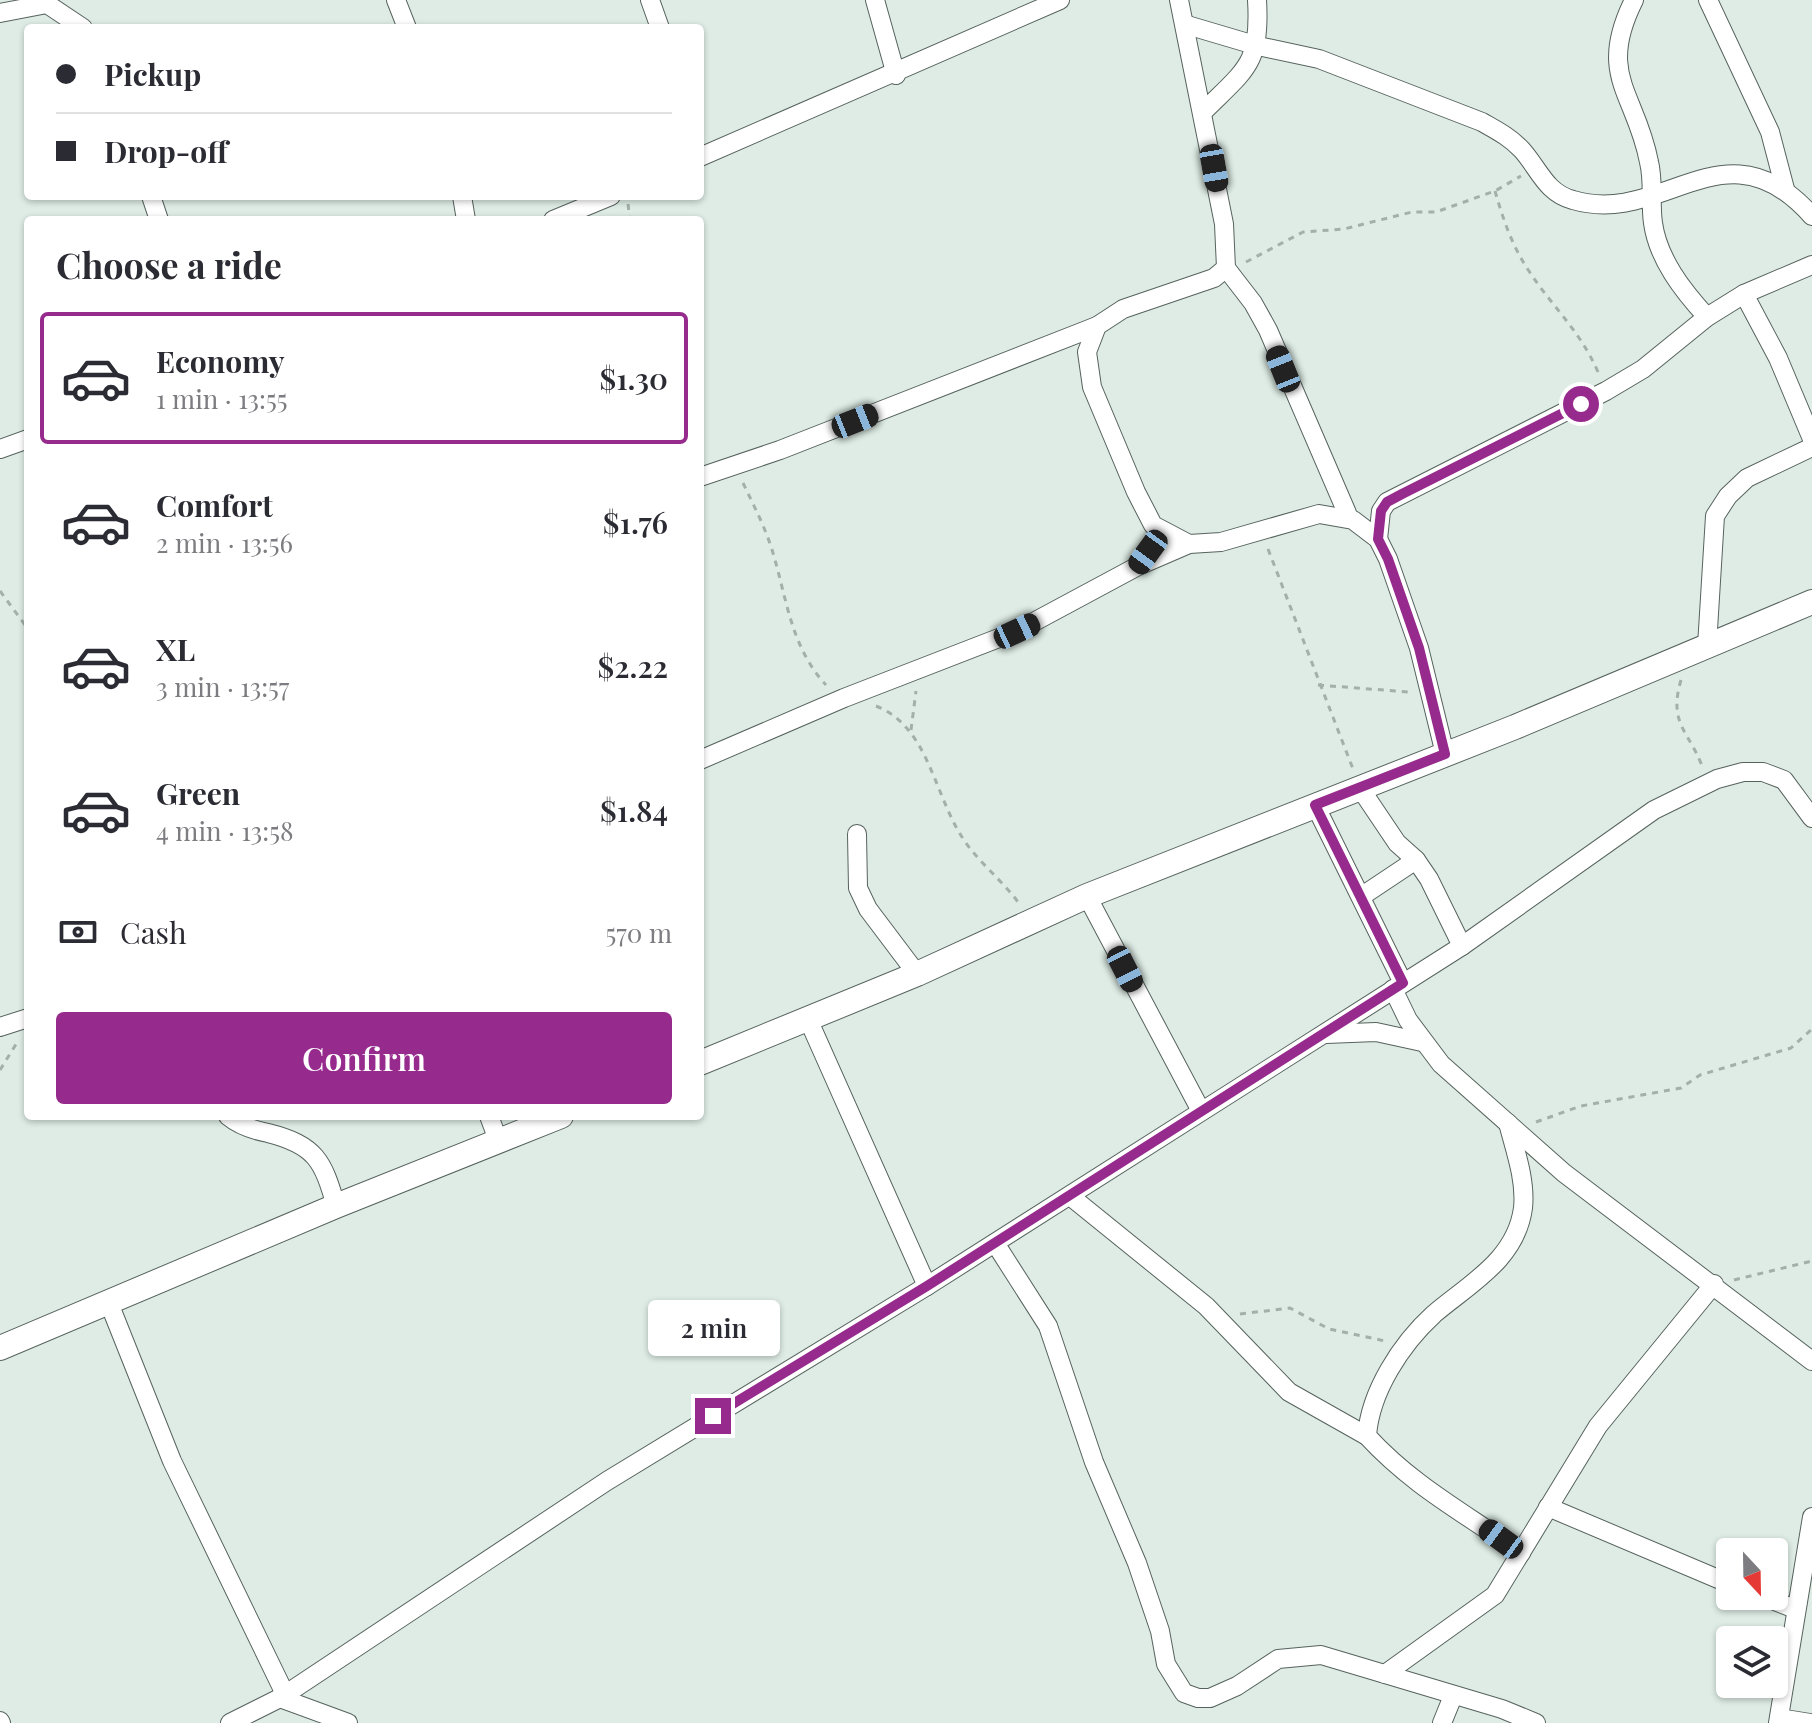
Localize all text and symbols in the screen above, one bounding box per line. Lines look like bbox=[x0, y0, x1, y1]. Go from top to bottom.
text: Pickup bbox=[104, 54, 201, 94]
text: Drop-off bbox=[104, 131, 228, 171]
car bbox=[1198, 142, 1230, 194]
text: Choose a ride bbox=[56, 240, 282, 288]
text: Economy bbox=[156, 341, 285, 381]
icon: car bbox=[60, 342, 132, 414]
car bbox=[1263, 342, 1303, 396]
text: $1.30 bbox=[599, 358, 668, 398]
text: 1 min · 13:55 bbox=[156, 381, 288, 416]
route start bbox=[1563, 386, 1599, 422]
car bbox=[828, 401, 882, 441]
text: Comfort bbox=[156, 485, 273, 525]
icon: car bbox=[60, 486, 132, 558]
text: $1.76 bbox=[603, 502, 668, 542]
text: 2 min · 13:56 bbox=[156, 525, 293, 560]
car bbox=[1124, 526, 1172, 578]
car bbox=[990, 610, 1044, 652]
text: XL bbox=[156, 629, 195, 669]
icon: car bbox=[60, 630, 132, 702]
text: $2.22 bbox=[598, 646, 668, 686]
text: 3 min · 13:57 bbox=[156, 669, 289, 704]
text: Green bbox=[156, 773, 240, 813]
icon: car bbox=[60, 774, 132, 846]
text: $1.84 bbox=[600, 790, 668, 830]
text: 4 min · 13:58 bbox=[156, 813, 294, 848]
icon: cash bbox=[56, 910, 100, 954]
text: Cash bbox=[120, 912, 187, 952]
text: 570 m bbox=[605, 915, 672, 950]
car bbox=[1103, 942, 1147, 996]
button: Confirm bbox=[56, 1012, 672, 1104]
callout: 2 min bbox=[647, 1300, 779, 1356]
text: 2 min bbox=[681, 1310, 747, 1345]
route end bbox=[695, 1398, 731, 1434]
car bbox=[1475, 1515, 1527, 1563]
north arrow bbox=[1716, 1538, 1788, 1610]
map controls bbox=[1716, 1538, 1788, 1698]
button: layers bbox=[1716, 1626, 1788, 1698]

